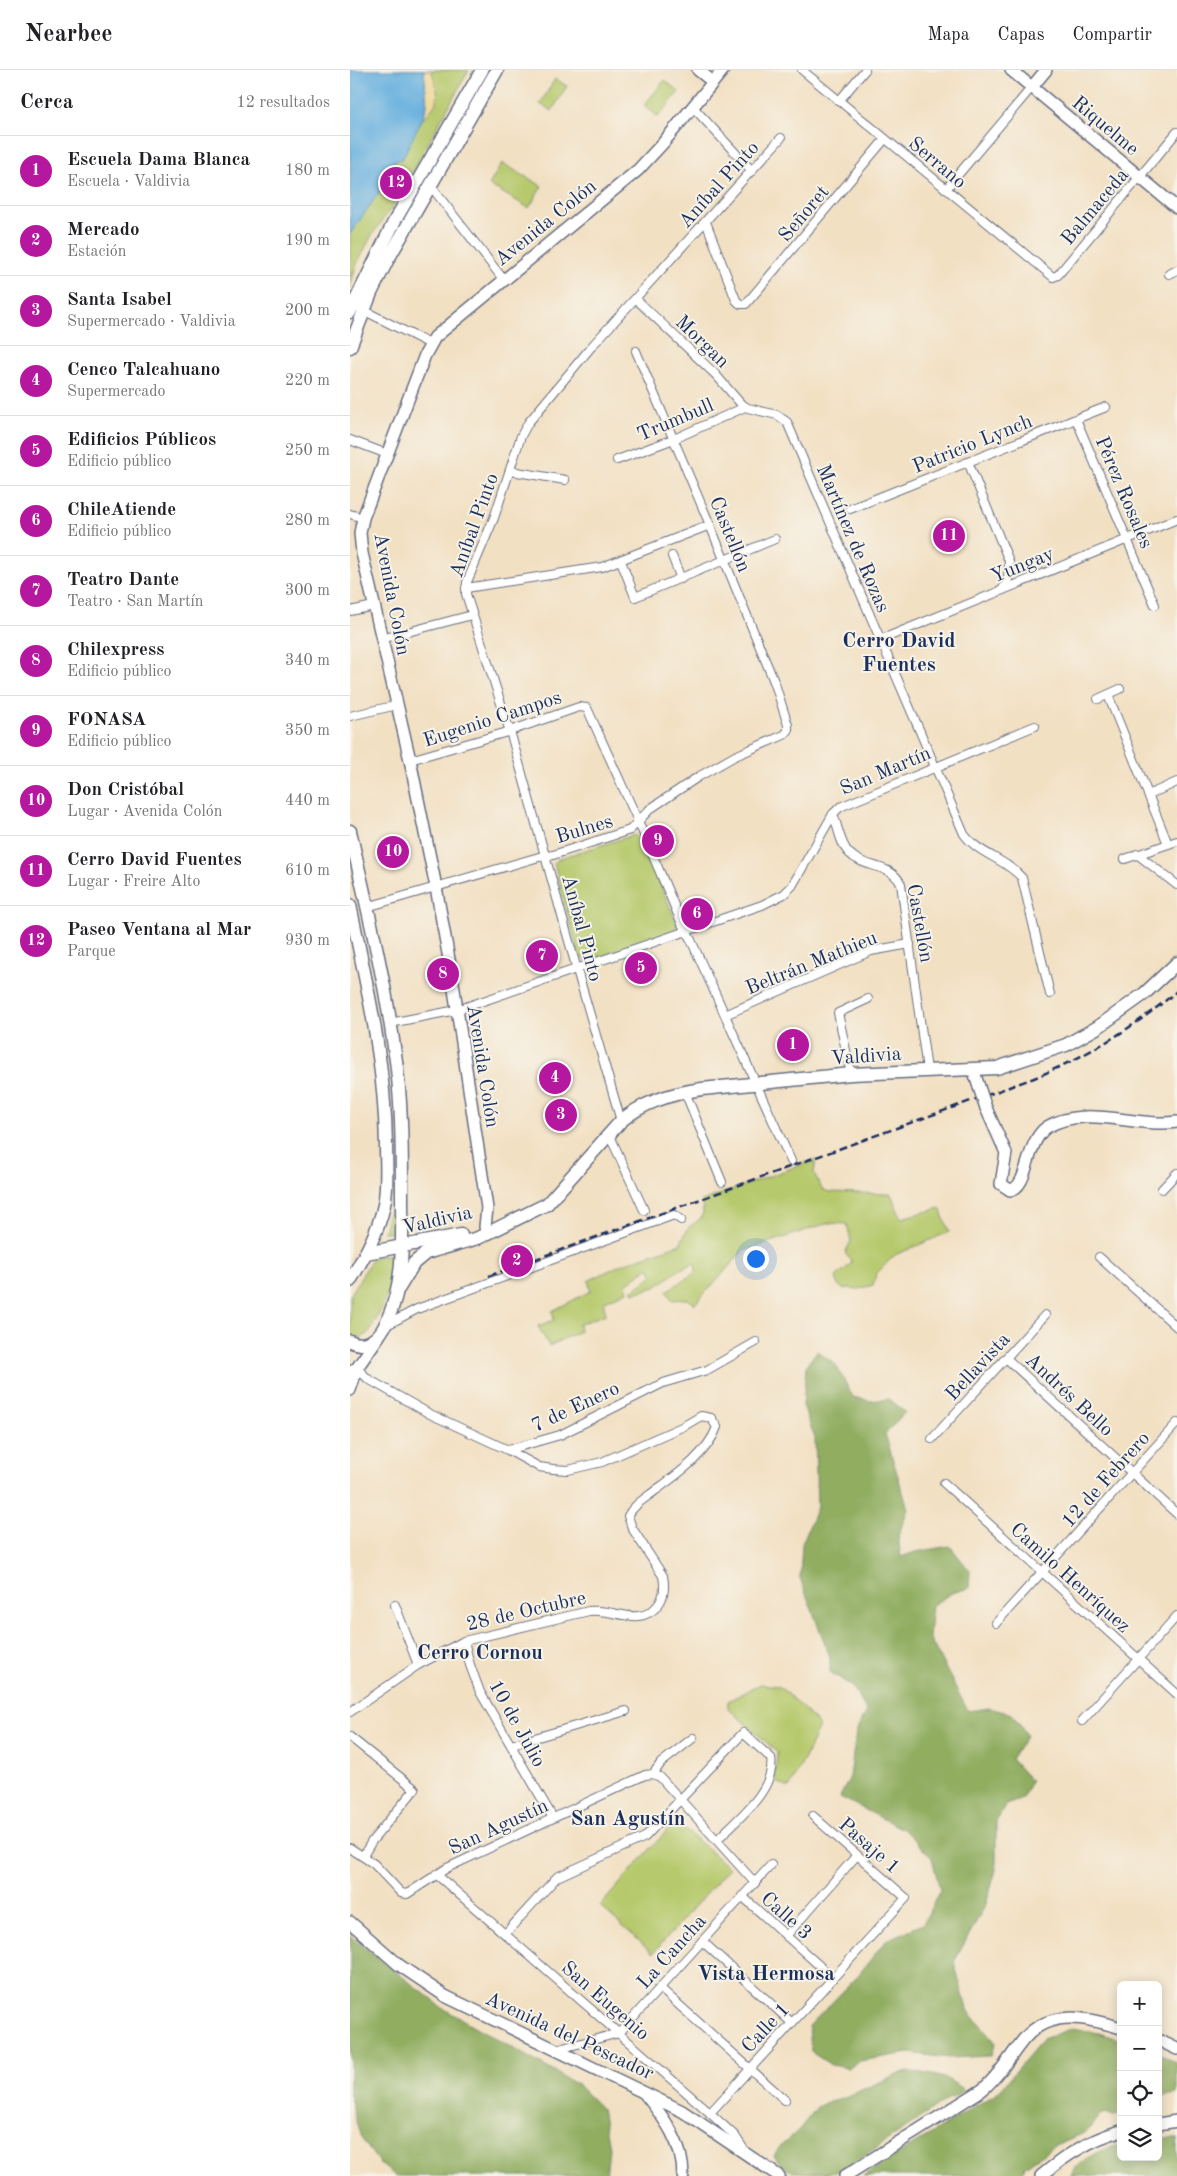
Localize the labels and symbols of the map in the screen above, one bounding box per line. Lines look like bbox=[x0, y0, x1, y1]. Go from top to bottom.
street label: Riquelme bbox=[1068, 93, 1142, 160]
street label: Serrano bbox=[904, 134, 969, 193]
street label: Aníbal Pinto bbox=[675, 138, 763, 233]
pin: 12 bbox=[380, 164, 412, 202]
street label: Balmaceda bbox=[1058, 165, 1133, 249]
street label: Avenida Colón bbox=[492, 177, 601, 270]
street label: Señoret bbox=[775, 182, 834, 246]
street label: Morgan bbox=[671, 312, 733, 373]
street label: Trumbull bbox=[635, 396, 717, 446]
street label: Patricio Lynch bbox=[910, 412, 1036, 478]
street label: Pérez Rosales bbox=[1091, 434, 1156, 552]
street label: Martínez de Rozas bbox=[812, 462, 892, 616]
street label: Aníbal Pinto bbox=[447, 471, 503, 580]
street label: Castellón bbox=[705, 494, 753, 576]
pin: 11 bbox=[933, 517, 965, 555]
street label: Avenida Colón bbox=[369, 531, 413, 658]
street label: Yungay bbox=[988, 544, 1058, 588]
district label: Cerro David Fuentes bbox=[842, 631, 956, 676]
street label: Eugenio Campos bbox=[421, 688, 564, 752]
street label: San Martín bbox=[837, 744, 934, 800]
street label: Bulnes bbox=[554, 812, 616, 848]
pin: 9 bbox=[642, 822, 674, 860]
pin: 10 bbox=[377, 833, 409, 871]
street label: Aníbal Pinto bbox=[557, 873, 605, 984]
street label: Castellón bbox=[902, 882, 936, 965]
pin: 6 bbox=[681, 895, 713, 933]
street label: Beltrán Mathieu bbox=[743, 928, 881, 999]
pin: 7 bbox=[526, 937, 558, 975]
pin: 5 bbox=[625, 949, 657, 987]
pin: 8 bbox=[427, 955, 459, 993]
street label: Avenida Colón bbox=[462, 1003, 502, 1130]
pin: 1 bbox=[777, 1026, 809, 1064]
street label: Valdivia bbox=[830, 1045, 902, 1069]
pin: 4 bbox=[539, 1059, 571, 1097]
pin: 3 bbox=[545, 1096, 577, 1134]
street label: Valdivia bbox=[401, 1203, 474, 1239]
pin: 2 bbox=[501, 1242, 533, 1280]
your location bbox=[743, 1246, 769, 1272]
street label: Bellavista bbox=[942, 1330, 1015, 1405]
street label: Andrés Bello bbox=[1021, 1350, 1116, 1441]
street label: 7 de Enero bbox=[529, 1379, 623, 1437]
street label: 12 de Febrero bbox=[1059, 1429, 1154, 1532]
street label: Camilo Henríquez bbox=[1006, 1520, 1133, 1637]
street label: 28 de Octubre bbox=[465, 1588, 588, 1635]
district label: Cerro Cornou bbox=[417, 1643, 543, 1664]
street label: 10 de Julio bbox=[484, 1677, 548, 1771]
street label: San Agustín bbox=[446, 1796, 552, 1860]
district label: San Agustín bbox=[571, 1809, 685, 1830]
street label: Pasaje 1 bbox=[834, 1815, 903, 1878]
street label: Calle 3 bbox=[756, 1889, 815, 1944]
street label: La Cancha bbox=[634, 1911, 711, 1993]
street label: San Eugenio bbox=[557, 1958, 652, 2045]
district label: Vista Hermosa bbox=[697, 1964, 835, 1985]
street label: Avenida del Pescador bbox=[482, 1989, 656, 2085]
street label: Calle 1 bbox=[739, 1999, 794, 2057]

